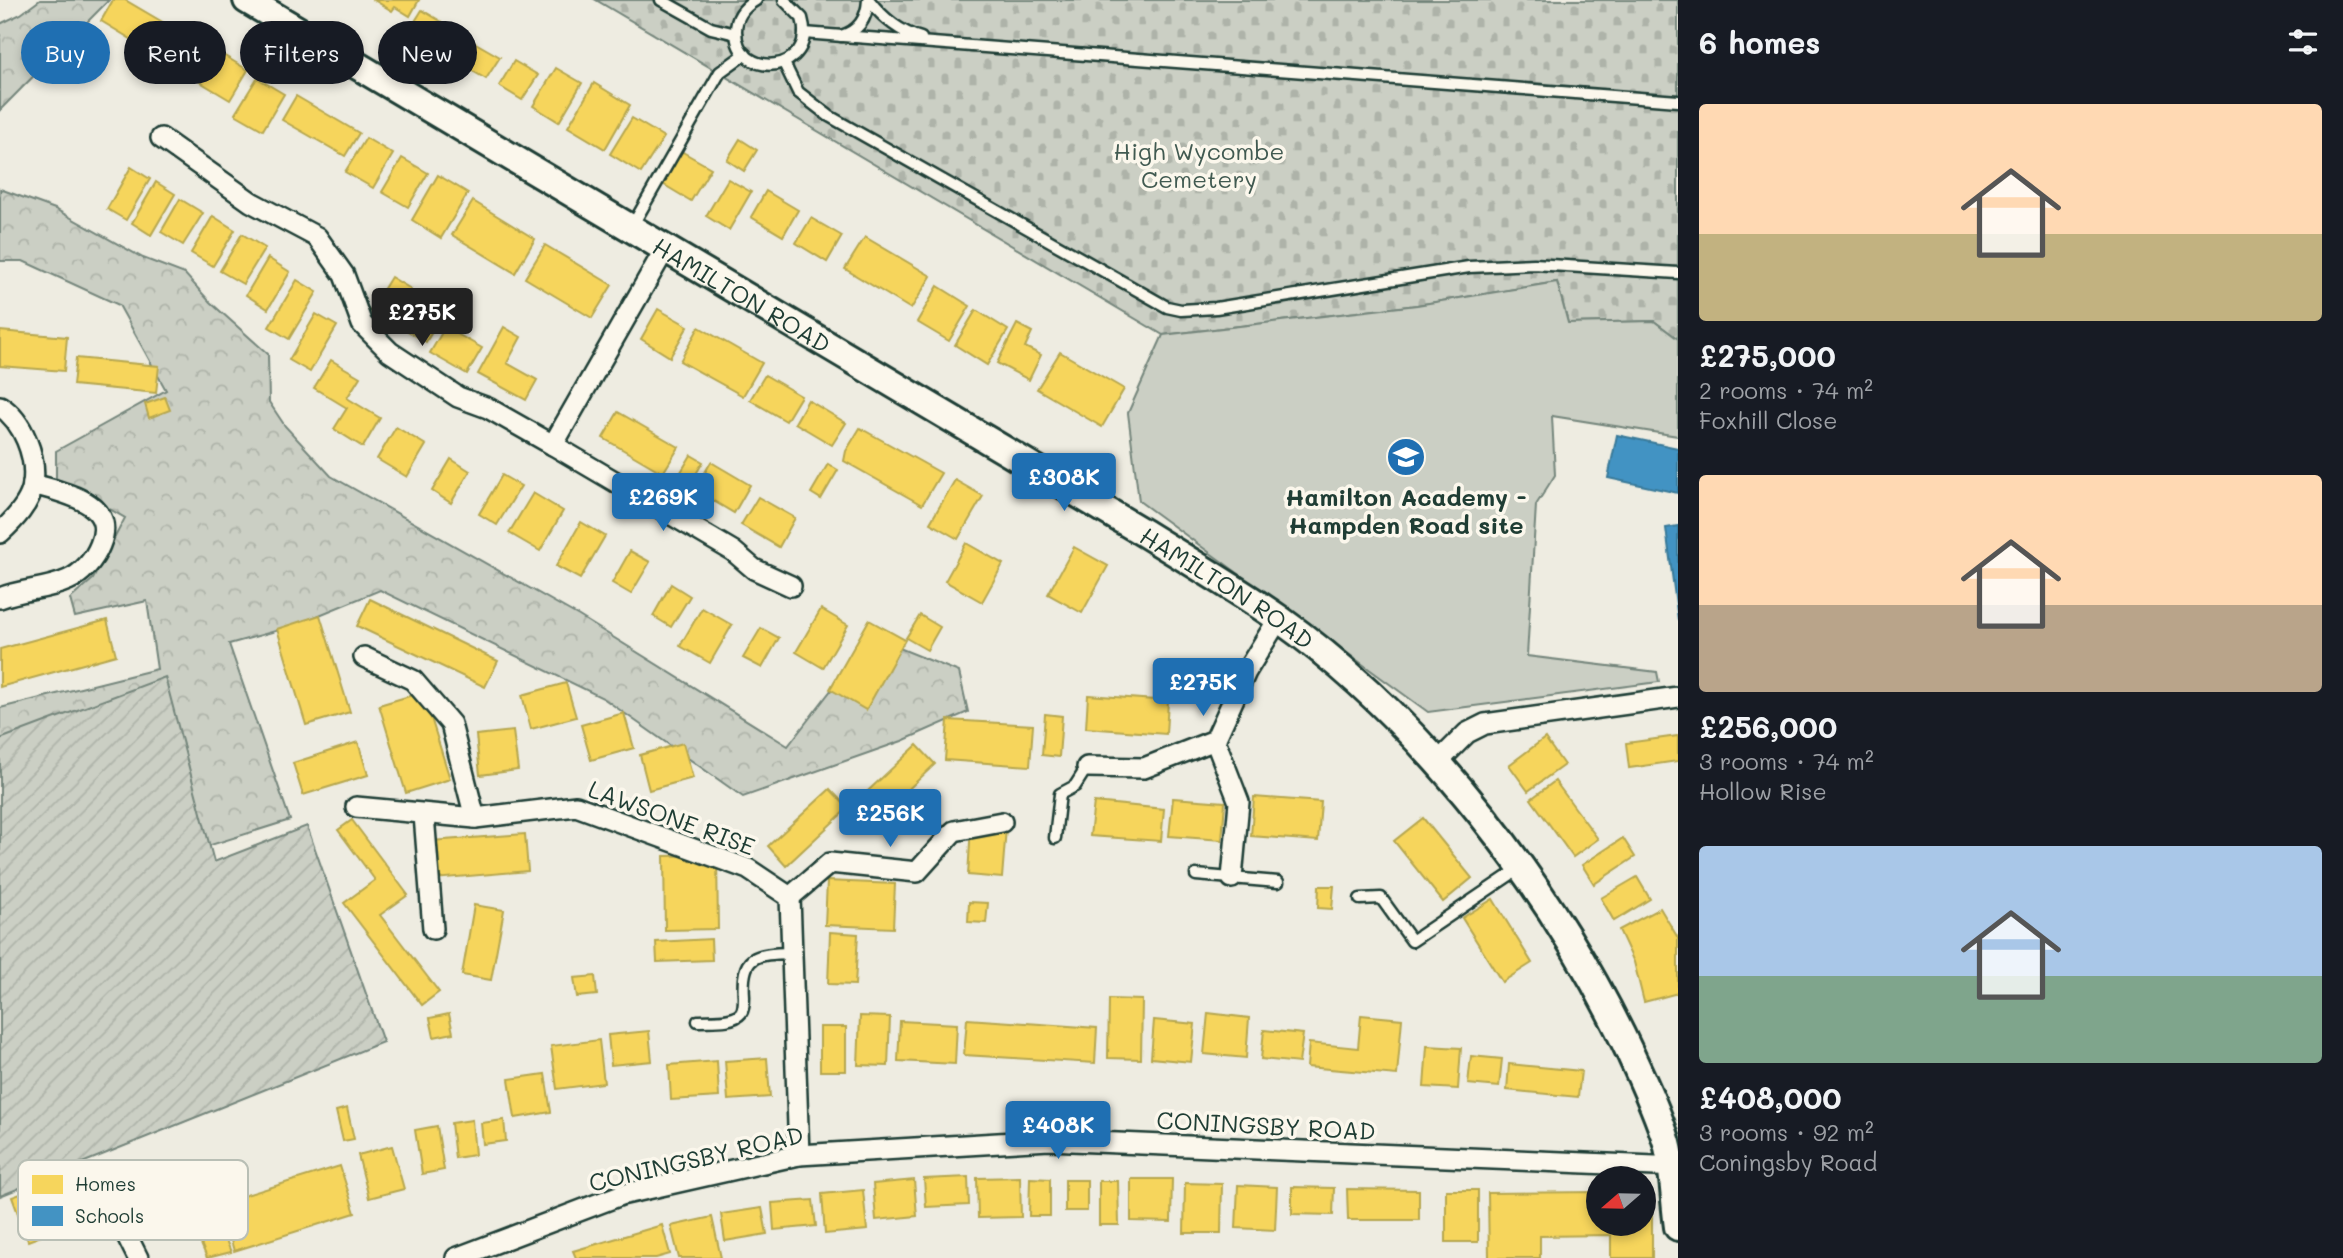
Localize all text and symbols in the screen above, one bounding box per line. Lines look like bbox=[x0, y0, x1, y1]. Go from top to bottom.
chip: Buy bbox=[21, 21, 110, 84]
chip: Rent bbox=[124, 21, 226, 84]
chip: Filters bbox=[240, 21, 364, 84]
chip: New bbox=[378, 21, 477, 84]
text: 6 homes bbox=[1699, 22, 1820, 62]
icon: filters bbox=[2284, 23, 2322, 61]
park label: High Wycombe Cemetery bbox=[1114, 135, 1284, 194]
icon: home bbox=[1948, 150, 2074, 276]
street label: HAMILTON ROAD bbox=[648, 229, 837, 359]
pin: £275K bbox=[373, 288, 471, 348]
text: £275K bbox=[388, 296, 456, 326]
text: £275,000 bbox=[1699, 335, 1836, 375]
text: 2 rooms · 74 m² bbox=[1699, 375, 1873, 405]
text: Foxhill Close bbox=[1699, 405, 1837, 435]
school or university icon: Hamilton Academy - Hampden Road site bbox=[1385, 436, 1427, 478]
pin: £308K bbox=[1015, 454, 1113, 513]
text: £308K bbox=[1028, 461, 1100, 491]
pin: £269K bbox=[614, 474, 712, 533]
text: £269K bbox=[628, 481, 698, 511]
place label: Hamilton Academy - Hampden Road site bbox=[1285, 481, 1527, 540]
street label: HAMILTON ROAD bbox=[1135, 519, 1321, 655]
icon: home bbox=[1948, 521, 2074, 647]
pin: £275K bbox=[1154, 658, 1252, 718]
text: £275K bbox=[1169, 666, 1237, 696]
text: £256,000 bbox=[1699, 706, 1837, 746]
text: 3 rooms · 74 m² bbox=[1699, 746, 1874, 776]
street label: LAWSONE RISE bbox=[584, 772, 760, 862]
text: Hollow Rise bbox=[1699, 776, 1827, 806]
pin: £256K bbox=[841, 790, 939, 849]
text: £256K bbox=[855, 797, 925, 827]
icon: home bbox=[1948, 892, 2074, 1018]
text: £408,000 bbox=[1699, 1077, 1842, 1117]
pin: £408K bbox=[1009, 1102, 1107, 1161]
street label: CONINGSBY ROAD bbox=[1156, 1104, 1376, 1146]
text: £408K bbox=[1021, 1109, 1095, 1139]
text: 3 rooms · 92 m² bbox=[1699, 1117, 1874, 1147]
street label: CONINGSBY ROAD bbox=[586, 1118, 806, 1198]
text: Coningsby Road bbox=[1699, 1147, 1877, 1177]
legend bbox=[18, 1160, 248, 1240]
north arrow bbox=[1586, 1166, 1656, 1236]
map controls bbox=[1586, 1166, 1656, 1236]
text: Homes bbox=[75, 1171, 136, 1196]
text: Schools bbox=[75, 1203, 144, 1228]

